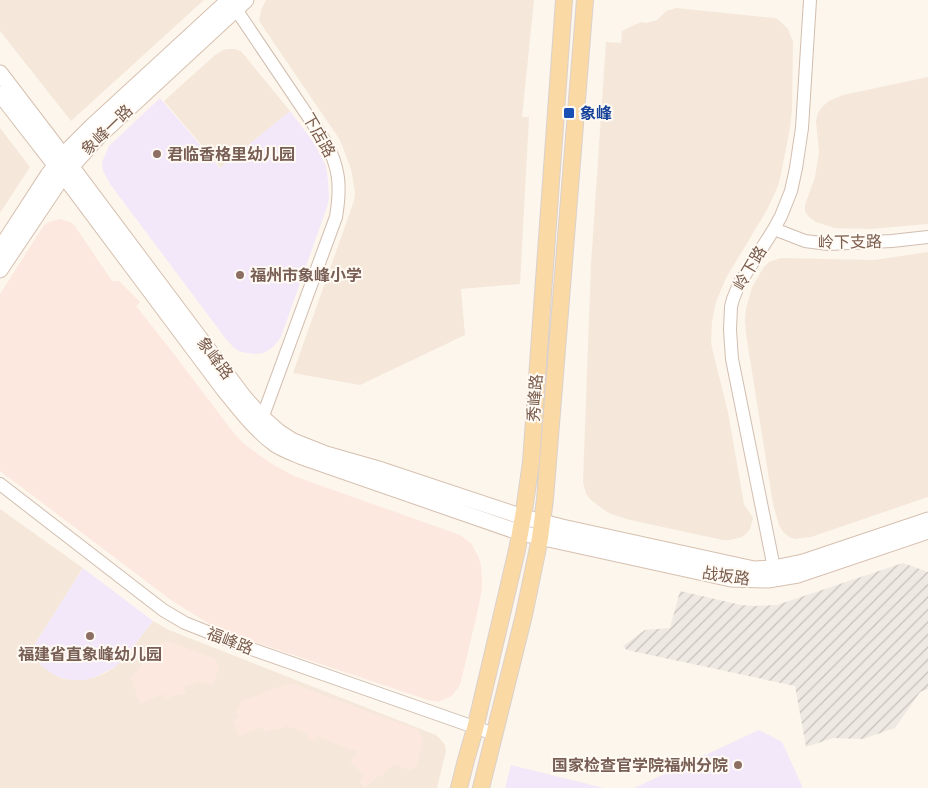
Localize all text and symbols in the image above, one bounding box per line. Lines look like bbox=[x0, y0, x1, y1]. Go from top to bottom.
street label: 象峰一路 bbox=[77, 101, 137, 159]
place label: 象峰 bbox=[580, 104, 612, 123]
marker: 象峰 bbox=[562, 106, 576, 120]
street label: 下店路 bbox=[299, 109, 339, 161]
place label: 君临香格里幼儿园 bbox=[167, 145, 295, 164]
marker: 君临香格里幼儿园 bbox=[151, 148, 163, 160]
street label: 岭下支路 bbox=[818, 232, 882, 252]
street label: 岭下路 bbox=[729, 243, 771, 293]
place label: 福州市象峰小学 bbox=[250, 266, 362, 285]
marker: 福州市象峰小学 bbox=[234, 269, 246, 281]
street label: 象峰路 bbox=[193, 333, 237, 383]
street label: 秀峰路 bbox=[524, 373, 546, 423]
street label: 战坂路 bbox=[701, 563, 751, 589]
street label: 福峰路 bbox=[204, 624, 256, 658]
marker: 福建省直象峰幼儿园 bbox=[84, 630, 96, 642]
place label: 福建省直象峰幼儿园 bbox=[18, 645, 162, 664]
place label: 国家检查官学院福州分院 bbox=[552, 756, 728, 775]
marker: 国家检查官学院福州分院 bbox=[732, 759, 744, 771]

